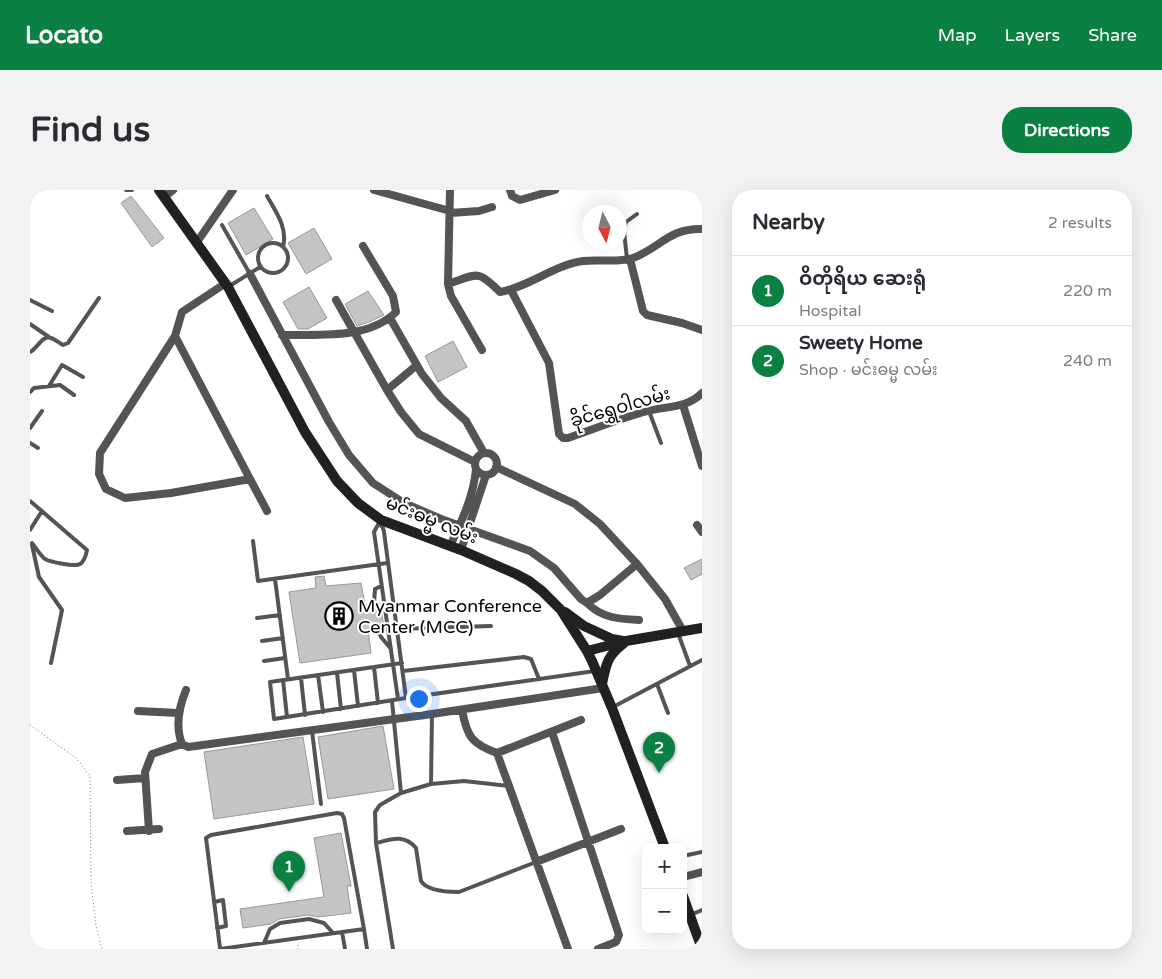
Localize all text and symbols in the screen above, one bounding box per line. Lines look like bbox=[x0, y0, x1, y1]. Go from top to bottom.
text: Locato bbox=[25, 21, 103, 50]
text: Map bbox=[938, 24, 977, 46]
text: Layers bbox=[1005, 24, 1060, 46]
text: Share bbox=[1088, 24, 1137, 46]
button: Directions bbox=[1002, 107, 1132, 153]
text: Find us bbox=[30, 109, 150, 151]
north arrow bbox=[582, 205, 627, 250]
text: Nearby bbox=[752, 210, 825, 235]
text: 2 results bbox=[1048, 213, 1112, 233]
text: ဝိတိုရိယ ဆေးရုံ bbox=[799, 268, 926, 290]
text: 1 bbox=[763, 281, 773, 301]
text: 220 m bbox=[1063, 281, 1112, 301]
text: Hospital bbox=[799, 301, 861, 321]
text: Sweety Home bbox=[799, 332, 923, 354]
text: 2 bbox=[763, 351, 773, 371]
text: 240 m bbox=[1063, 351, 1112, 371]
text: Shop · မင်းဓမ္မ လမ်း bbox=[799, 360, 938, 380]
street label: ခိုင်ရွှေဝါလမ်း bbox=[567, 379, 674, 436]
street label: မင်းဓမ္မ လမ်း bbox=[381, 490, 482, 553]
place label: Myanmar Conference Center (MCC) bbox=[358, 595, 542, 638]
building icon: Myanmar Conference Center (MCC) bbox=[324, 601, 354, 631]
your location bbox=[406, 686, 432, 712]
pin: 2 bbox=[643, 732, 675, 773]
map controls bbox=[642, 844, 687, 934]
button: + bbox=[642, 844, 687, 889]
pin: 1 bbox=[273, 851, 305, 892]
button: − bbox=[642, 889, 687, 934]

